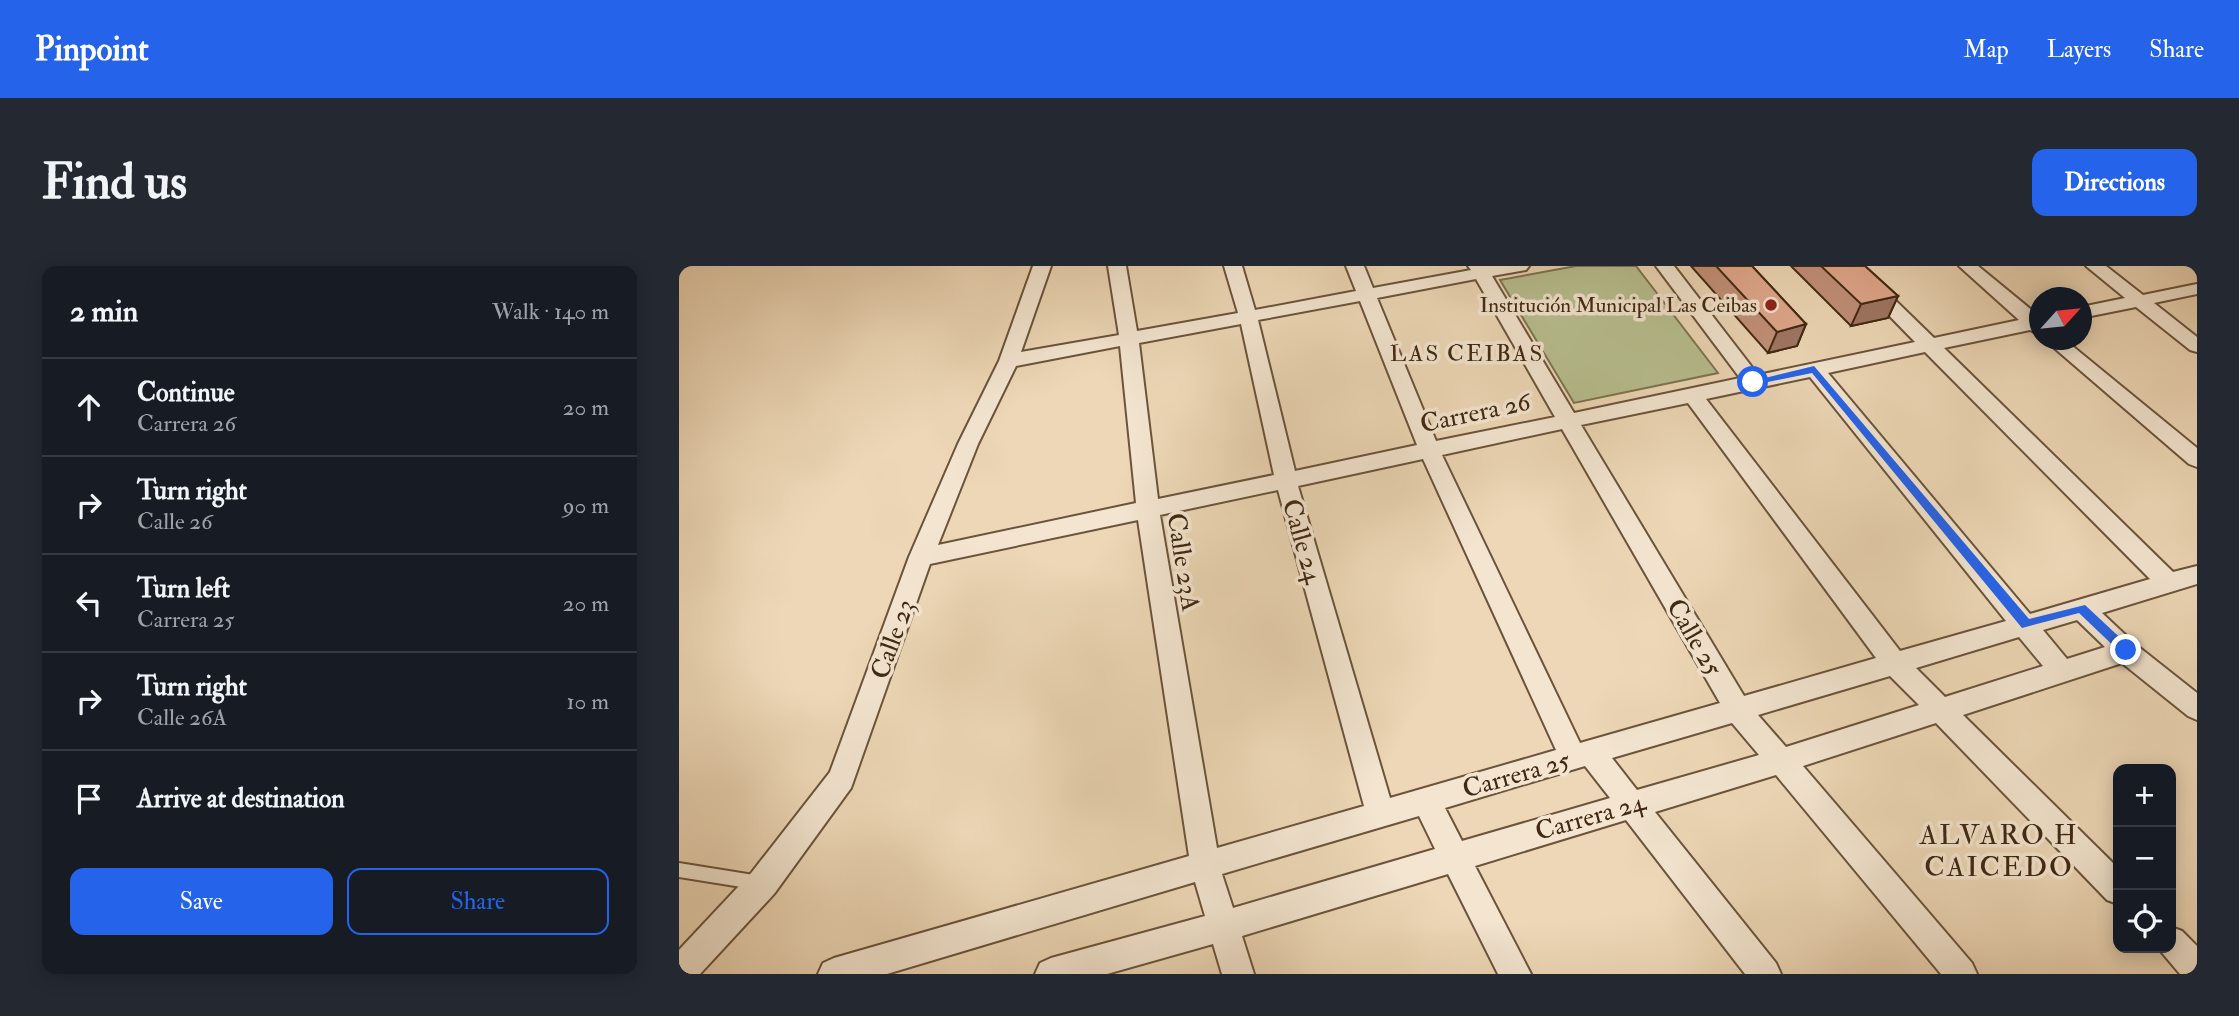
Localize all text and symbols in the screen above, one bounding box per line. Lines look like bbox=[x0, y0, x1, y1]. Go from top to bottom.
text: Pinpoint bbox=[35, 29, 149, 70]
text: Map bbox=[1964, 34, 2009, 65]
text: Layers bbox=[2047, 34, 2111, 65]
text: Share bbox=[2149, 34, 2204, 65]
button: Directions bbox=[2032, 149, 2197, 216]
text: Find us bbox=[42, 152, 187, 213]
north arrow bbox=[2029, 287, 2092, 350]
place label: Institución Municipal Las Ceibas bbox=[1480, 292, 1757, 319]
text: 2 min bbox=[70, 293, 138, 330]
text: Walk · 140 m bbox=[492, 297, 609, 326]
marker: Institución Municipal Las Ceibas bbox=[1763, 297, 1779, 313]
district label: LAS CEIBAS bbox=[1390, 339, 1544, 368]
route start bbox=[1737, 366, 1768, 397]
text: Continue bbox=[137, 377, 235, 409]
street label: Carrera 26 bbox=[1417, 385, 1535, 440]
icon: ahead bbox=[70, 388, 108, 426]
text: 20 m bbox=[563, 393, 609, 422]
text: Carrera 26 bbox=[137, 409, 236, 438]
text: Turn right bbox=[137, 475, 247, 507]
icon: right bbox=[70, 486, 108, 524]
text: 90 m bbox=[563, 491, 609, 520]
street label: Calle 24 bbox=[1275, 495, 1330, 588]
text: Calle 26 bbox=[137, 507, 213, 536]
street label: Calle 23A bbox=[1159, 511, 1207, 614]
text: Turn left bbox=[137, 573, 230, 605]
icon: left bbox=[70, 584, 108, 622]
text: 20 m bbox=[563, 589, 609, 618]
street label: Calle 25 bbox=[1659, 593, 1729, 682]
street label: Calle 23 bbox=[864, 595, 922, 684]
text: Carrera 25 bbox=[137, 605, 234, 634]
route end bbox=[2110, 634, 2141, 665]
text: Turn right bbox=[137, 671, 247, 703]
icon: right bbox=[70, 682, 108, 720]
text: 10 m bbox=[566, 687, 609, 716]
text: Calle 26A bbox=[137, 703, 227, 732]
street label: Carrera 25 bbox=[1459, 744, 1574, 806]
map controls bbox=[2113, 764, 2176, 953]
button: + bbox=[2113, 764, 2176, 827]
icon: arrive bbox=[70, 780, 108, 818]
text: Arrive at destination bbox=[137, 783, 345, 815]
street label: Carrera 24 bbox=[1532, 786, 1650, 848]
district label: ALVARO H CAICEDO bbox=[1918, 818, 2079, 885]
button: − bbox=[2113, 827, 2176, 890]
button: Save bbox=[70, 868, 333, 935]
button: Share bbox=[347, 868, 609, 935]
button: locate bbox=[2113, 890, 2176, 953]

